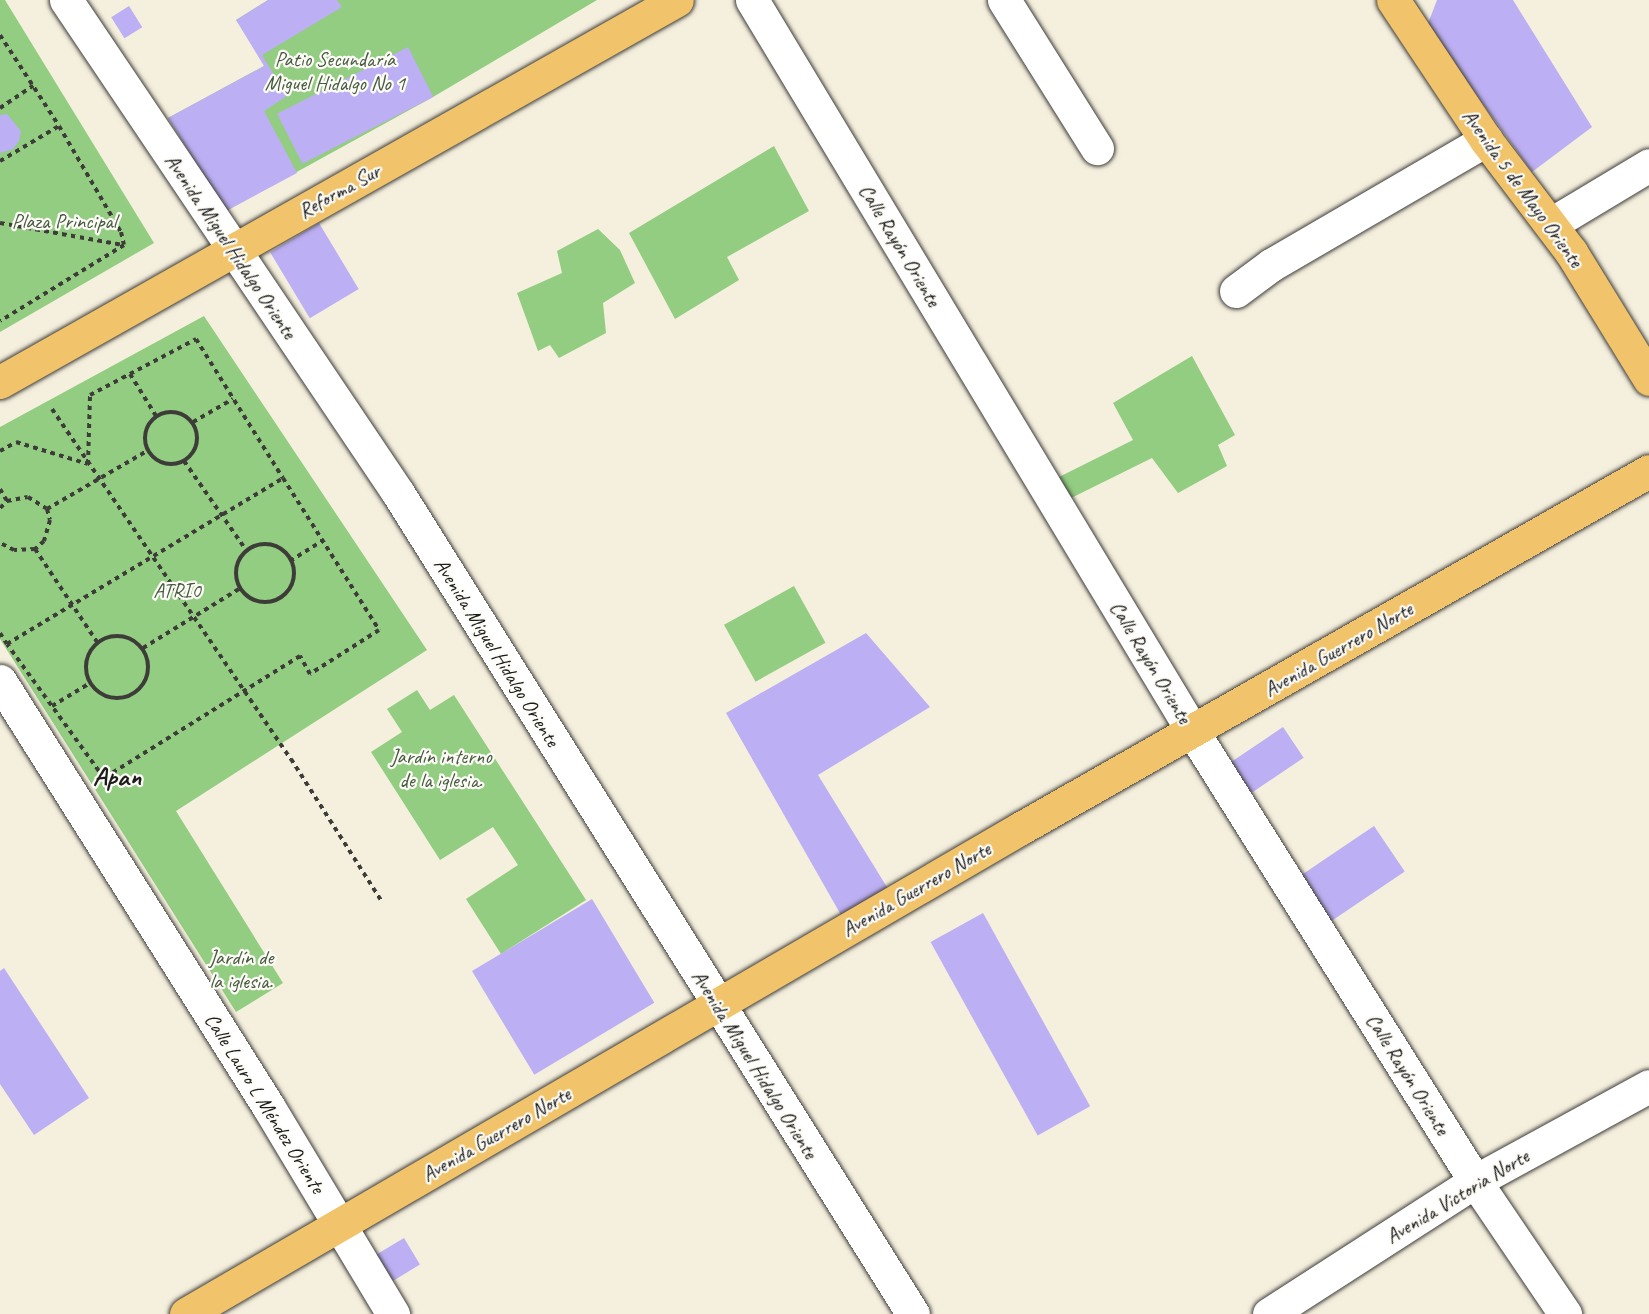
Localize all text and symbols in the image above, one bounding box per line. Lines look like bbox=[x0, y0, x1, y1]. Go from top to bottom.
park label: Patio Secundaría Miguel Hidalgo No 1 bbox=[265, 46, 405, 96]
street label: Avenida 5 de Mayo Oriente bbox=[1457, 104, 1589, 272]
street label: Avenida Miguel Hidalgo Oriente bbox=[160, 149, 302, 343]
street label: Reforma Sur bbox=[294, 158, 384, 224]
street label: Calle Rayón Oriente bbox=[853, 179, 947, 311]
park label: Plaza Principal bbox=[11, 208, 117, 234]
street label: Avenida Miguel Hidalgo Oriente bbox=[429, 553, 565, 751]
park label: ATRI0 bbox=[153, 577, 201, 603]
street label: Calle Rayón Oriente bbox=[1104, 596, 1198, 728]
street label: Avenida Guerrero Norte bbox=[1259, 596, 1417, 702]
park label: Jardín interno de la iglesia. bbox=[390, 743, 492, 793]
district label: Apan bbox=[93, 761, 141, 793]
street label: Avenida Guerrero Norte bbox=[837, 836, 995, 942]
park label: Jardín de la iglesia. bbox=[209, 944, 273, 994]
street label: Avenida Miguel Hidalgo Oriente bbox=[687, 965, 823, 1163]
street label: Calle Lauro L Méndez Oriente bbox=[199, 1008, 331, 1198]
street label: Calle Rayón Oriente bbox=[1360, 1008, 1456, 1140]
street label: Avenida Guerrero Norte bbox=[417, 1081, 575, 1187]
street label: Avenida Victoria Norte bbox=[1381, 1143, 1533, 1249]

